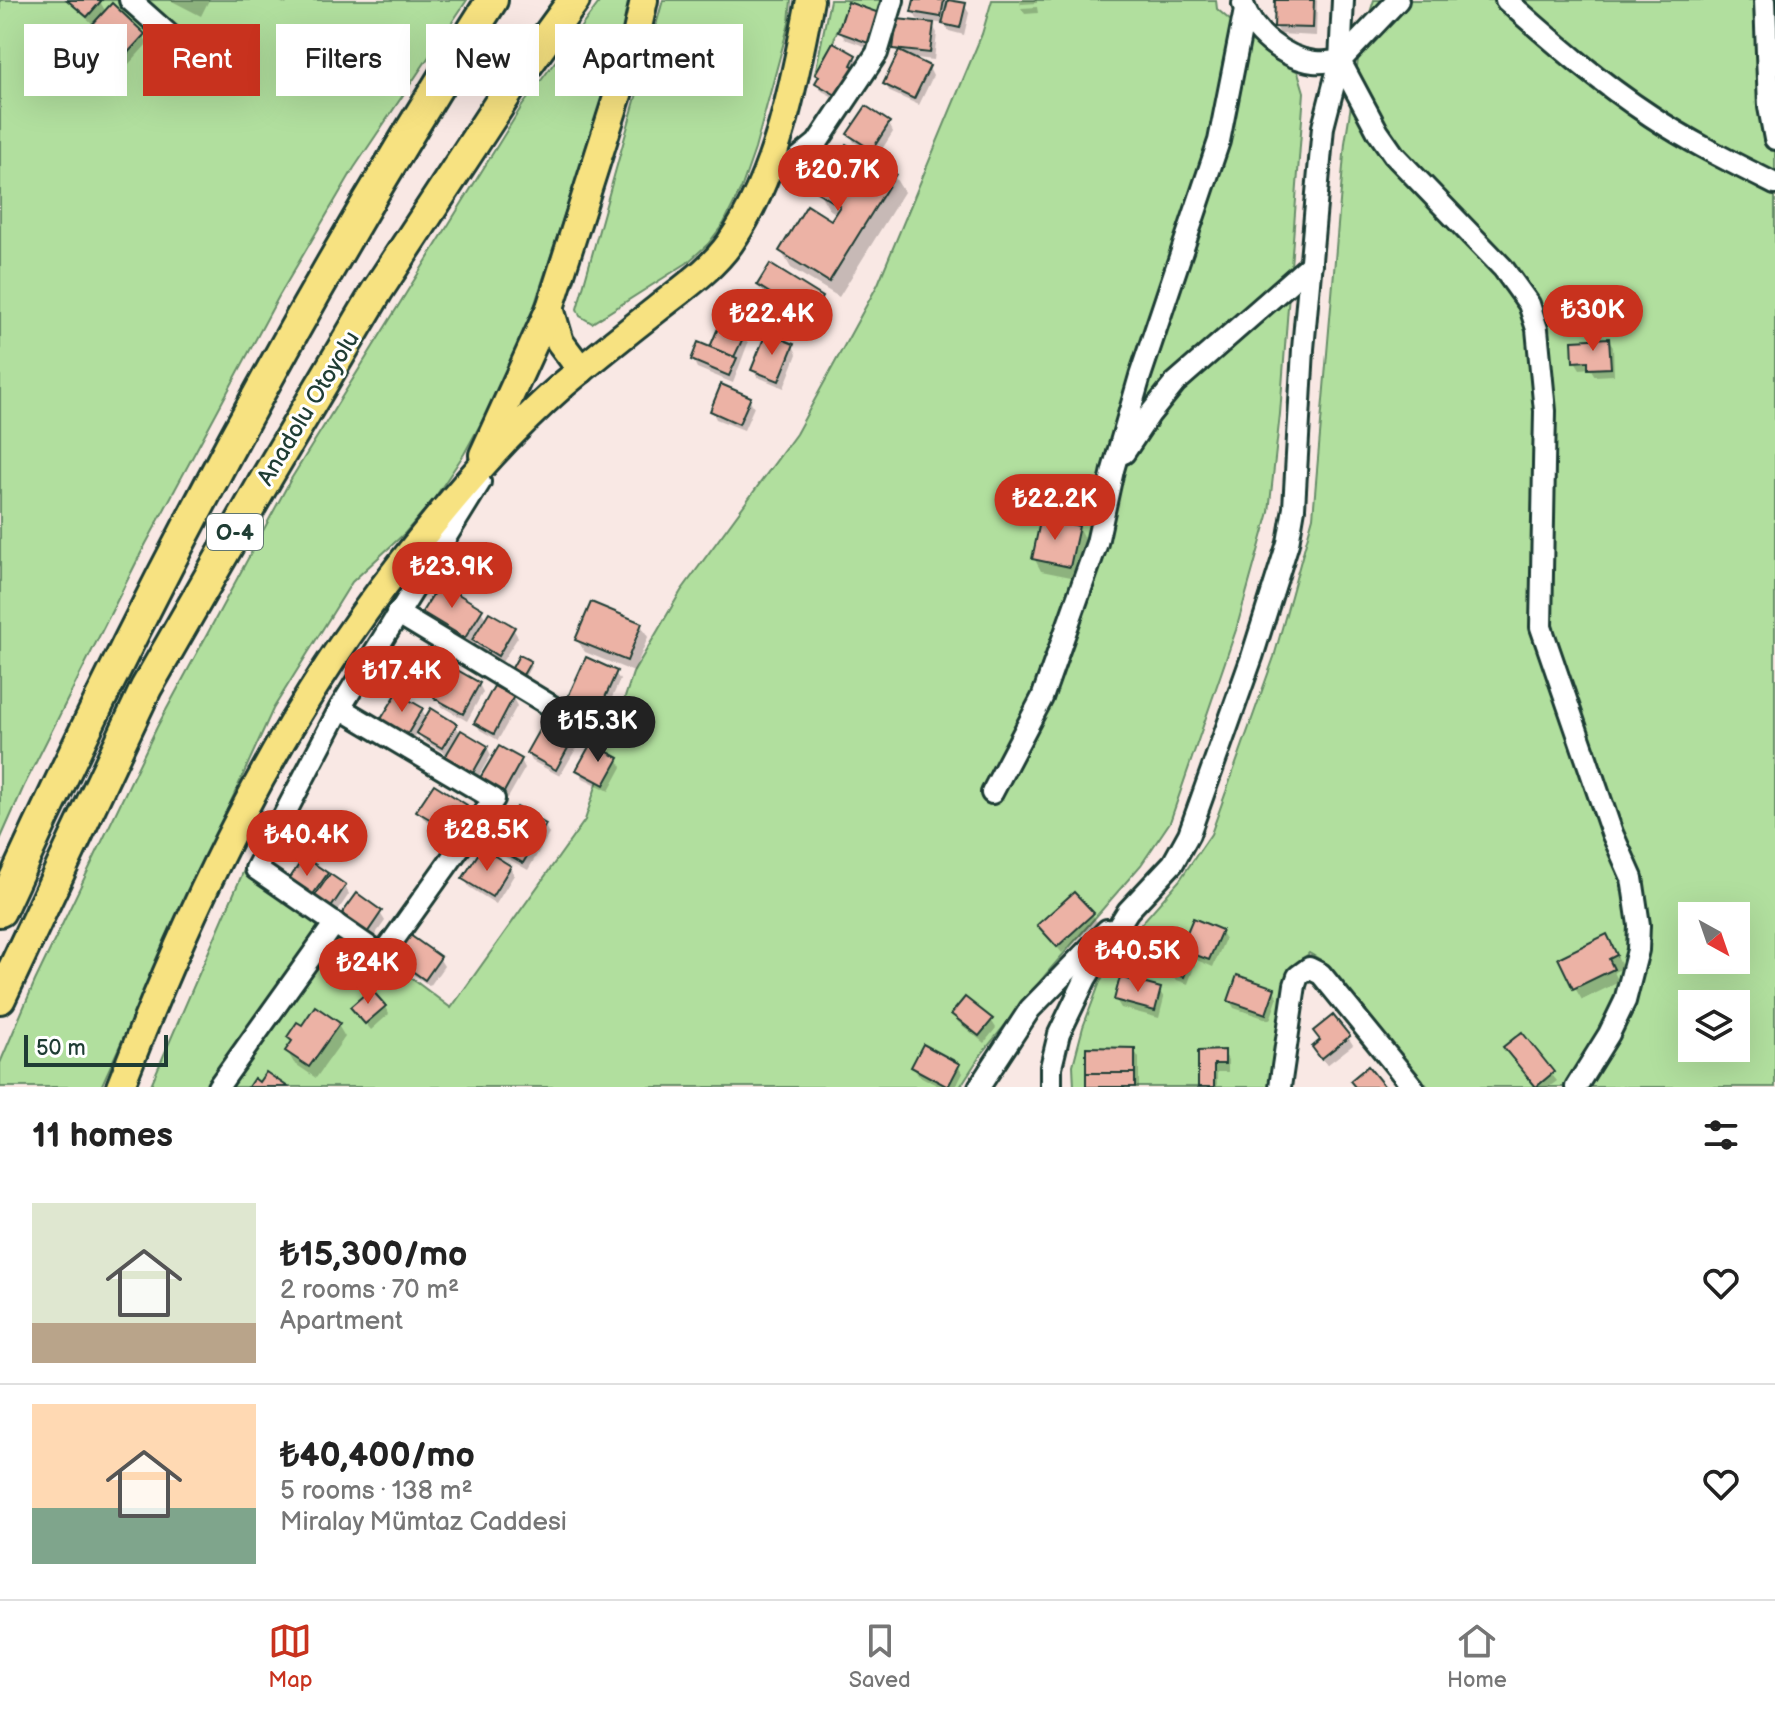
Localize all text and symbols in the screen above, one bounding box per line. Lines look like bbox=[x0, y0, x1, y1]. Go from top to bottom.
chip: Buy bbox=[24, 24, 127, 96]
chip: Rent bbox=[143, 24, 260, 96]
chip: Filters bbox=[276, 24, 410, 96]
chip: New bbox=[426, 24, 539, 96]
chip: Apartment bbox=[555, 24, 743, 96]
pin: ₺20.7K bbox=[773, 145, 903, 213]
text: ₺20.7K bbox=[796, 155, 880, 186]
pin: ₺30K bbox=[1546, 285, 1640, 353]
pin: ₺22.4K bbox=[707, 289, 837, 357]
text: ₺30K bbox=[1561, 295, 1625, 326]
text: ₺22.4K bbox=[730, 299, 814, 330]
street label: Anadolu Otoyolu bbox=[251, 326, 366, 491]
pin: ₺22.2K bbox=[990, 474, 1120, 542]
text: ₺22.2K bbox=[1013, 484, 1098, 515]
road number: O-4 bbox=[207, 514, 263, 550]
pin: ₺23.9K bbox=[387, 542, 517, 610]
text: ₺23.9K bbox=[410, 552, 494, 583]
pin: ₺17.4K bbox=[337, 646, 467, 714]
text: ₺17.4K bbox=[363, 656, 441, 687]
pin: ₺15.3K bbox=[533, 696, 663, 764]
text: ₺15.3K bbox=[558, 706, 638, 737]
pin: ₺28.5K bbox=[422, 805, 552, 873]
pin: ₺40.4K bbox=[242, 810, 372, 878]
text: ₺28.5K bbox=[445, 815, 529, 846]
text: ₺40.4K bbox=[264, 820, 350, 851]
north arrow bbox=[1678, 902, 1750, 974]
map controls bbox=[1678, 902, 1750, 1062]
pin: ₺40.5K bbox=[1073, 926, 1203, 994]
text: ₺40.5K bbox=[1096, 936, 1180, 967]
pin: ₺24K bbox=[321, 938, 415, 1006]
text: ₺24K bbox=[337, 948, 399, 979]
button: layers bbox=[1678, 990, 1750, 1062]
scale bar bbox=[24, 1031, 168, 1067]
text: 50 m bbox=[36, 1035, 86, 1062]
icon: filters bbox=[1699, 1113, 1743, 1157]
text: 11 homes bbox=[32, 1115, 173, 1156]
text: ₺15,300/mo bbox=[280, 1234, 467, 1275]
icon: home bbox=[96, 1235, 192, 1331]
icon: heart bbox=[1699, 1261, 1743, 1305]
text: 2 rooms · 70 m² bbox=[280, 1275, 459, 1306]
text: Apartment bbox=[280, 1306, 403, 1337]
text: ₺40,400/mo bbox=[280, 1435, 475, 1476]
icon: home bbox=[96, 1436, 192, 1532]
icon: heart bbox=[1699, 1462, 1743, 1506]
text: 5 rooms · 138 m² bbox=[280, 1476, 473, 1507]
text: Miralay Mümtaz Caddesi bbox=[280, 1507, 567, 1538]
tab: Map bbox=[268, 1619, 312, 1694]
tab: Saved bbox=[849, 1619, 911, 1694]
tab: Home bbox=[1447, 1619, 1507, 1694]

